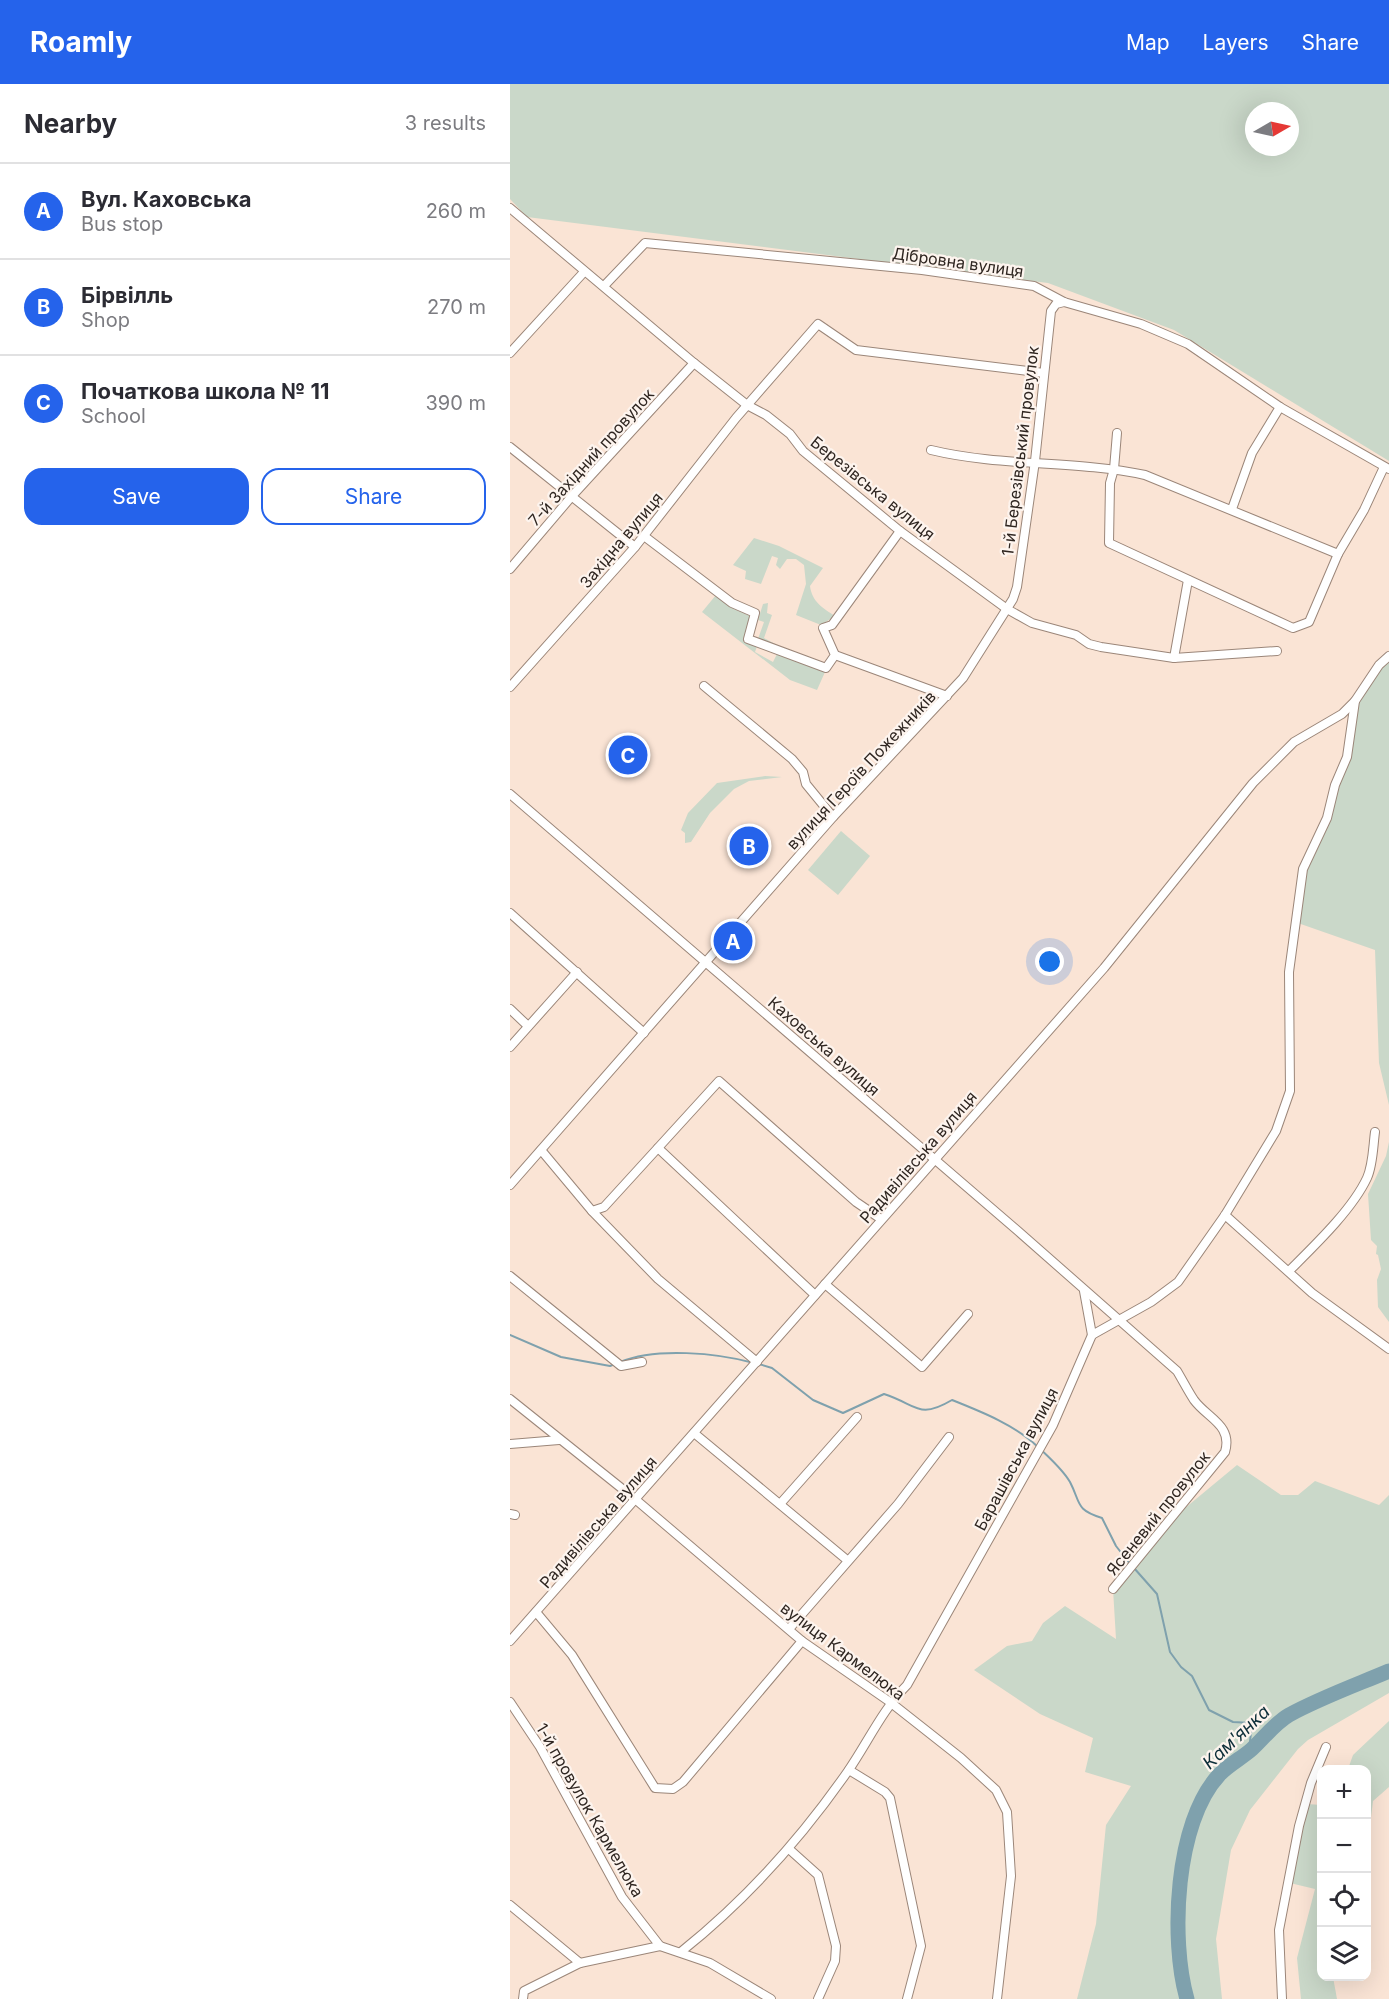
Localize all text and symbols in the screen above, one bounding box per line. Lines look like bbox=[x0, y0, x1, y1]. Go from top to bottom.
text: Roamly bbox=[30, 25, 132, 59]
text: Map bbox=[1126, 30, 1170, 55]
text: Layers bbox=[1203, 30, 1269, 55]
text: Share bbox=[1302, 30, 1359, 55]
north arrow bbox=[1245, 102, 1299, 156]
text: Nearby bbox=[24, 108, 117, 139]
text: 3 results bbox=[405, 111, 486, 135]
text: Вул. Каховська bbox=[81, 186, 252, 212]
text: A bbox=[36, 199, 51, 223]
text: 260 m bbox=[426, 199, 486, 223]
text: Bus stop bbox=[81, 212, 163, 236]
street label: Дібровна вулиця bbox=[891, 243, 1025, 281]
text: Бірвілль bbox=[81, 282, 173, 308]
text: B bbox=[37, 295, 50, 319]
text: 270 m bbox=[427, 295, 486, 319]
text: Shop bbox=[81, 308, 130, 332]
street label: 1-й Березівський провулок bbox=[997, 345, 1043, 557]
text: Початкова школа № 11 bbox=[81, 378, 329, 404]
street label: 7-й Західний провулок bbox=[524, 384, 658, 530]
text: C bbox=[36, 391, 51, 415]
text: 390 m bbox=[425, 391, 486, 415]
text: School bbox=[81, 404, 146, 428]
street label: Березівська вулиця bbox=[807, 432, 939, 544]
button: Save bbox=[24, 468, 249, 525]
button: Share bbox=[261, 468, 486, 525]
street label: Західна вулиця bbox=[575, 488, 667, 592]
street label: вулиця Героїв Пожежників bbox=[782, 686, 940, 854]
pin: C bbox=[608, 732, 648, 778]
pin: B bbox=[730, 824, 768, 868]
pin: A bbox=[714, 918, 752, 964]
your location bbox=[1035, 947, 1064, 976]
street label: Каховська вулиця bbox=[764, 992, 884, 1100]
street label: Радивілівська вулиця bbox=[855, 1087, 981, 1227]
street label: Барашівська вулиця bbox=[970, 1384, 1062, 1534]
street label: Ясеневий провулок bbox=[1102, 1447, 1214, 1579]
street label: Радивілівська вулиця bbox=[535, 1452, 661, 1592]
street label: вулиця Кармелюка bbox=[777, 1598, 909, 1704]
water label: Кам'янка bbox=[1198, 1701, 1274, 1773]
street label: 1-й провулок Кармелюка bbox=[532, 1720, 648, 1900]
map controls bbox=[1317, 1765, 1371, 1981]
button: + bbox=[1317, 1765, 1371, 1819]
button: − bbox=[1317, 1819, 1371, 1873]
button: locate bbox=[1317, 1873, 1371, 1927]
button: layers bbox=[1317, 1927, 1371, 1981]

